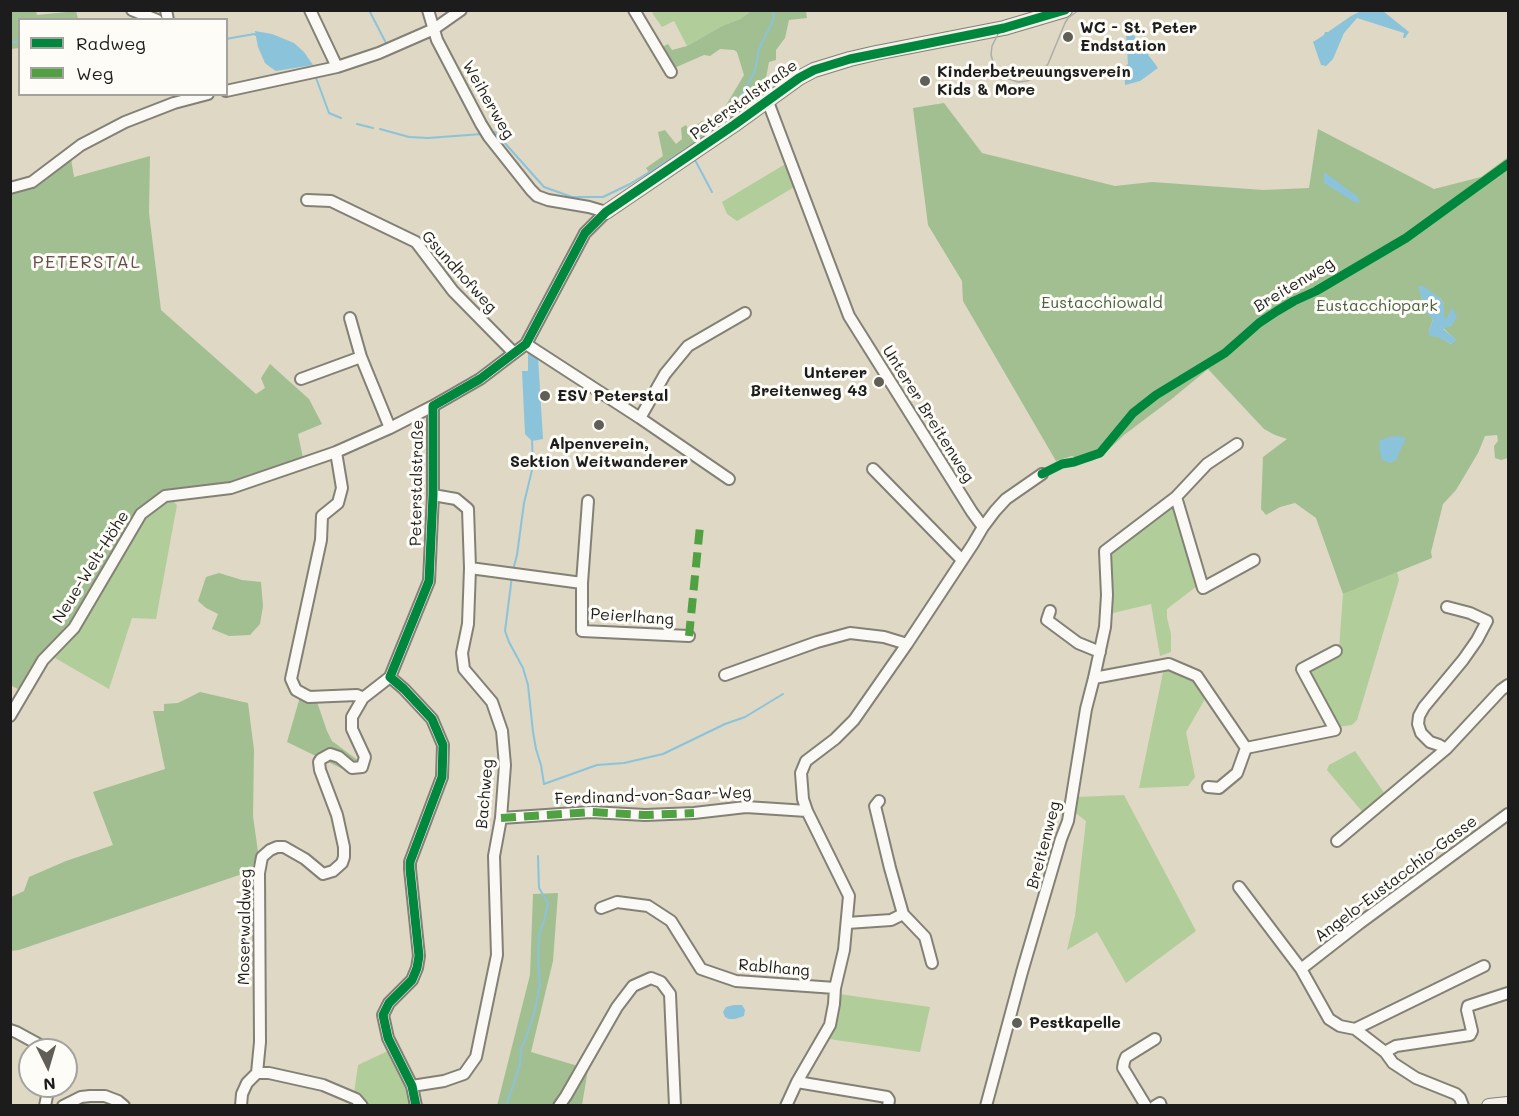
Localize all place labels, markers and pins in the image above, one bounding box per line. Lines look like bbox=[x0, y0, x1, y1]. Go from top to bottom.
place label: WC - St. Peter Endstation bbox=[1080, 18, 1197, 56]
marker: WC - St. Peter Endstation bbox=[1061, 30, 1075, 44]
place label: Kinderbetreuungsverein Kids & More bbox=[937, 62, 1131, 100]
marker: Kinderbetreuungsverein Kids & More bbox=[918, 74, 932, 88]
place label: Unterer Breitenweg 43 bbox=[750, 363, 867, 401]
marker: Unterer Breitenweg 43 bbox=[872, 375, 886, 389]
place label: ESV Peterstal bbox=[557, 386, 668, 406]
marker: ESV Peterstal bbox=[538, 389, 552, 403]
marker: Alpenverein, Sektion Weitwanderer bbox=[592, 418, 606, 432]
place label: Alpenverein, Sektion Weitwanderer bbox=[510, 434, 688, 472]
place label: Pestkapelle bbox=[1029, 1013, 1121, 1033]
marker: Pestkapelle bbox=[1010, 1016, 1024, 1030]

